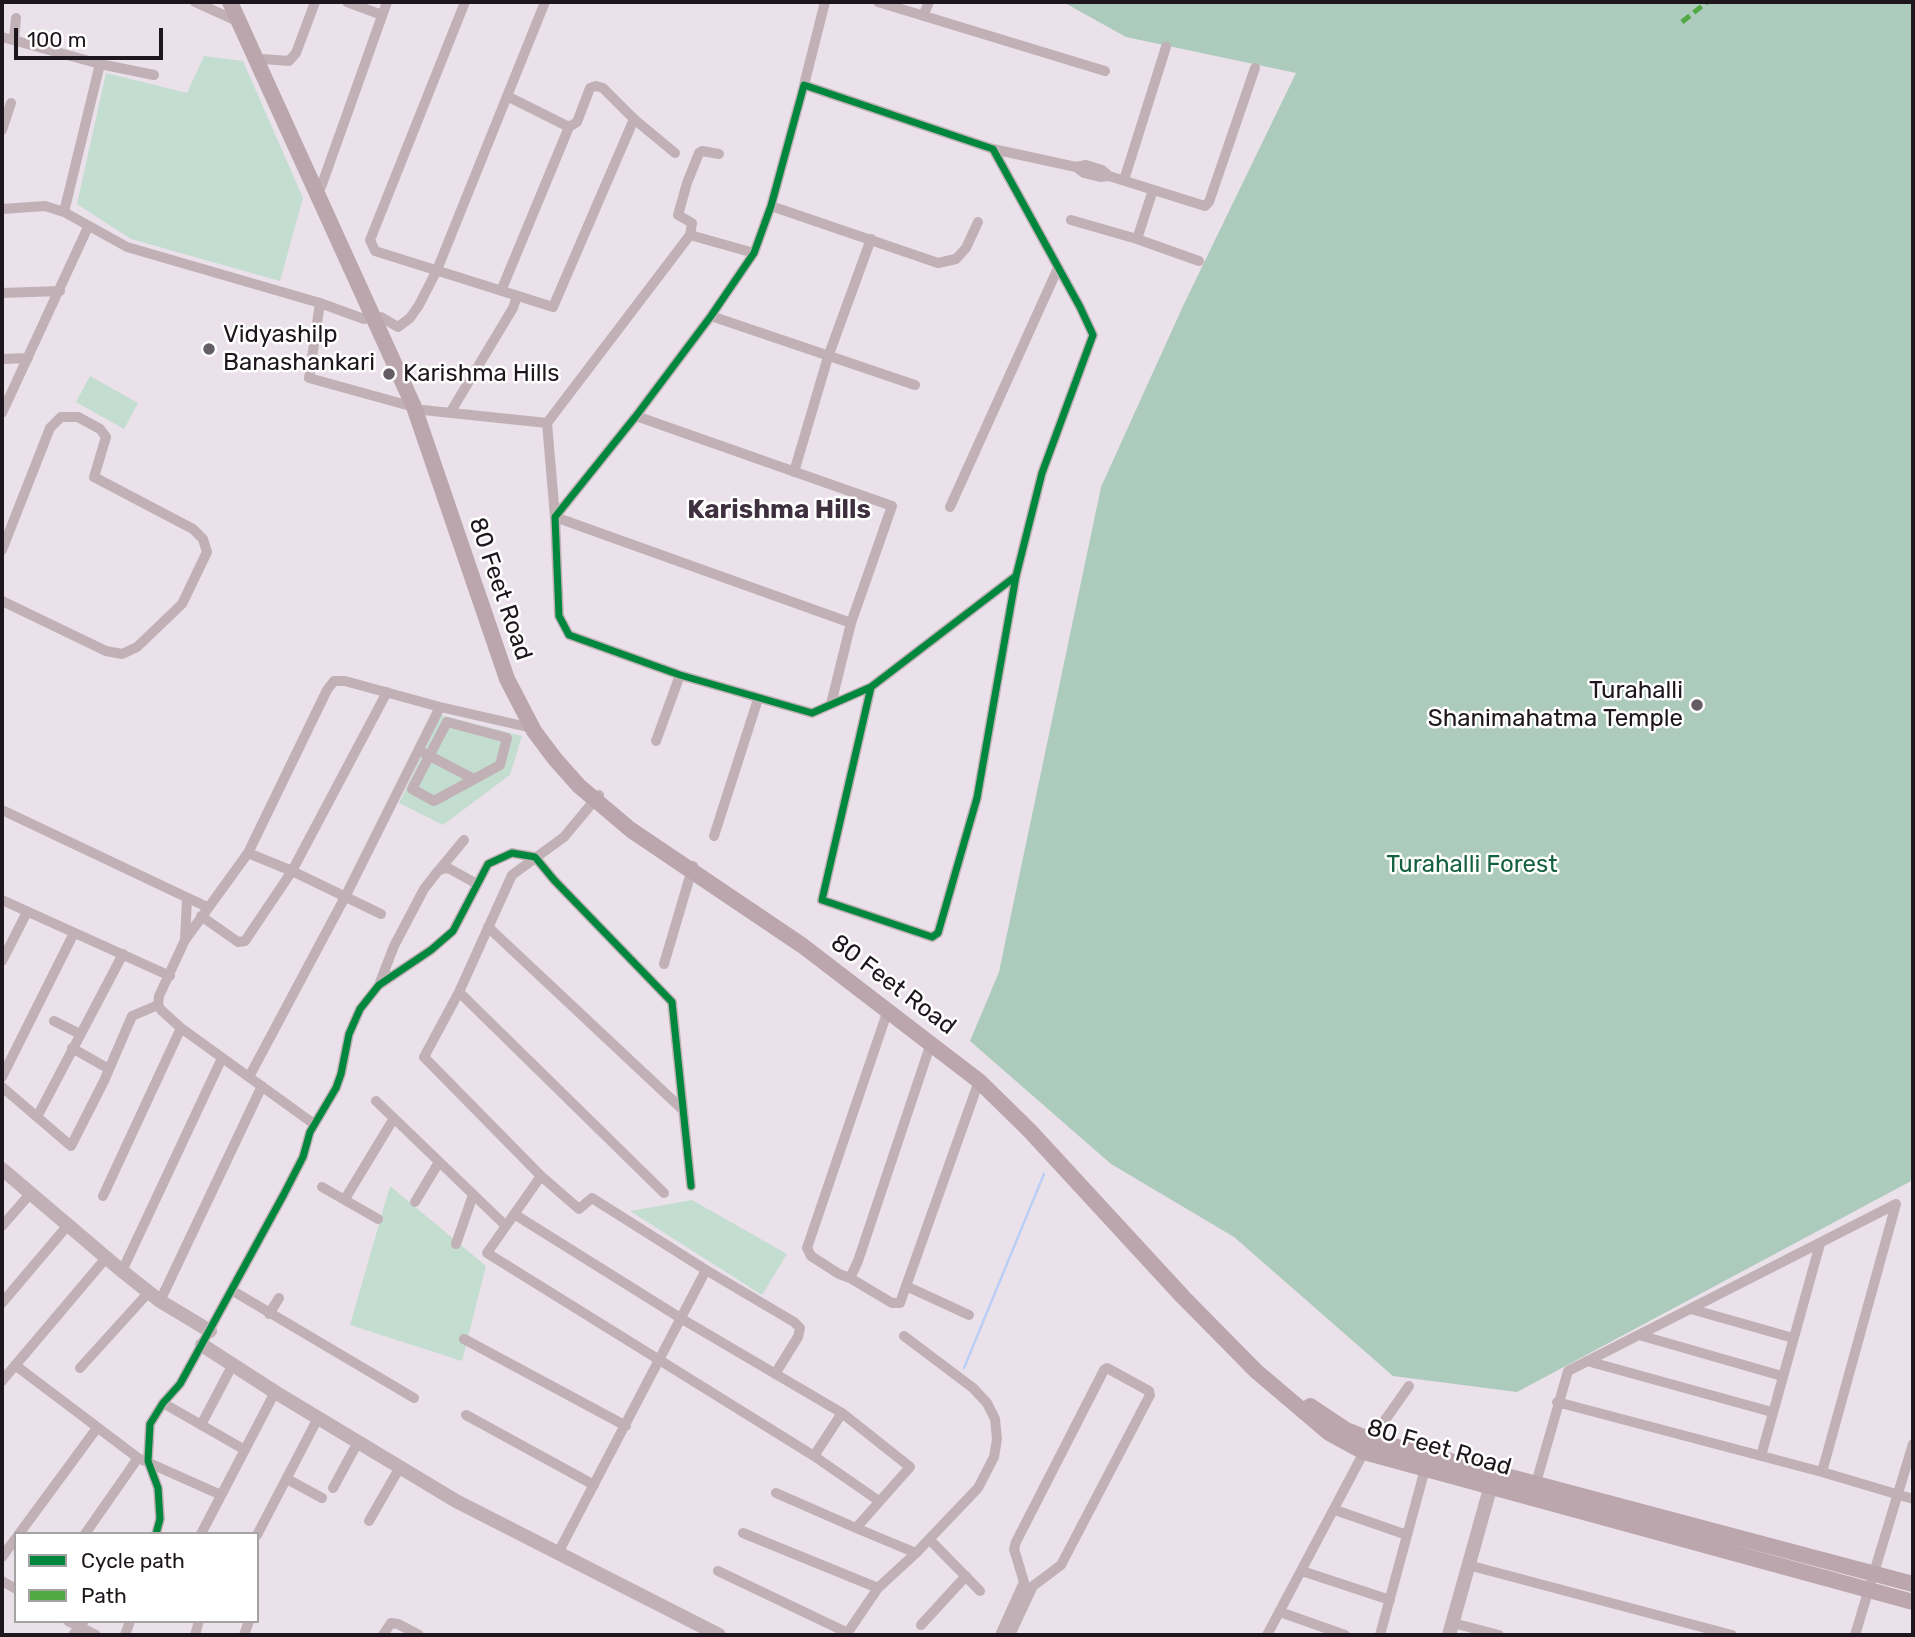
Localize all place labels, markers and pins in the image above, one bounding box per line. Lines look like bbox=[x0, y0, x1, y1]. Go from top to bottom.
place label: Vidyashilp Banashankari bbox=[223, 321, 375, 377]
marker: Vidyashilp Banashankari bbox=[201, 341, 217, 357]
place label: Karishma Hills bbox=[403, 360, 560, 388]
marker: Karishma Hills bbox=[381, 366, 397, 382]
place label: Turahalli Shanimahatma Temple bbox=[1428, 677, 1683, 733]
marker: Turahalli Shanimahatma Temple bbox=[1689, 697, 1705, 713]

